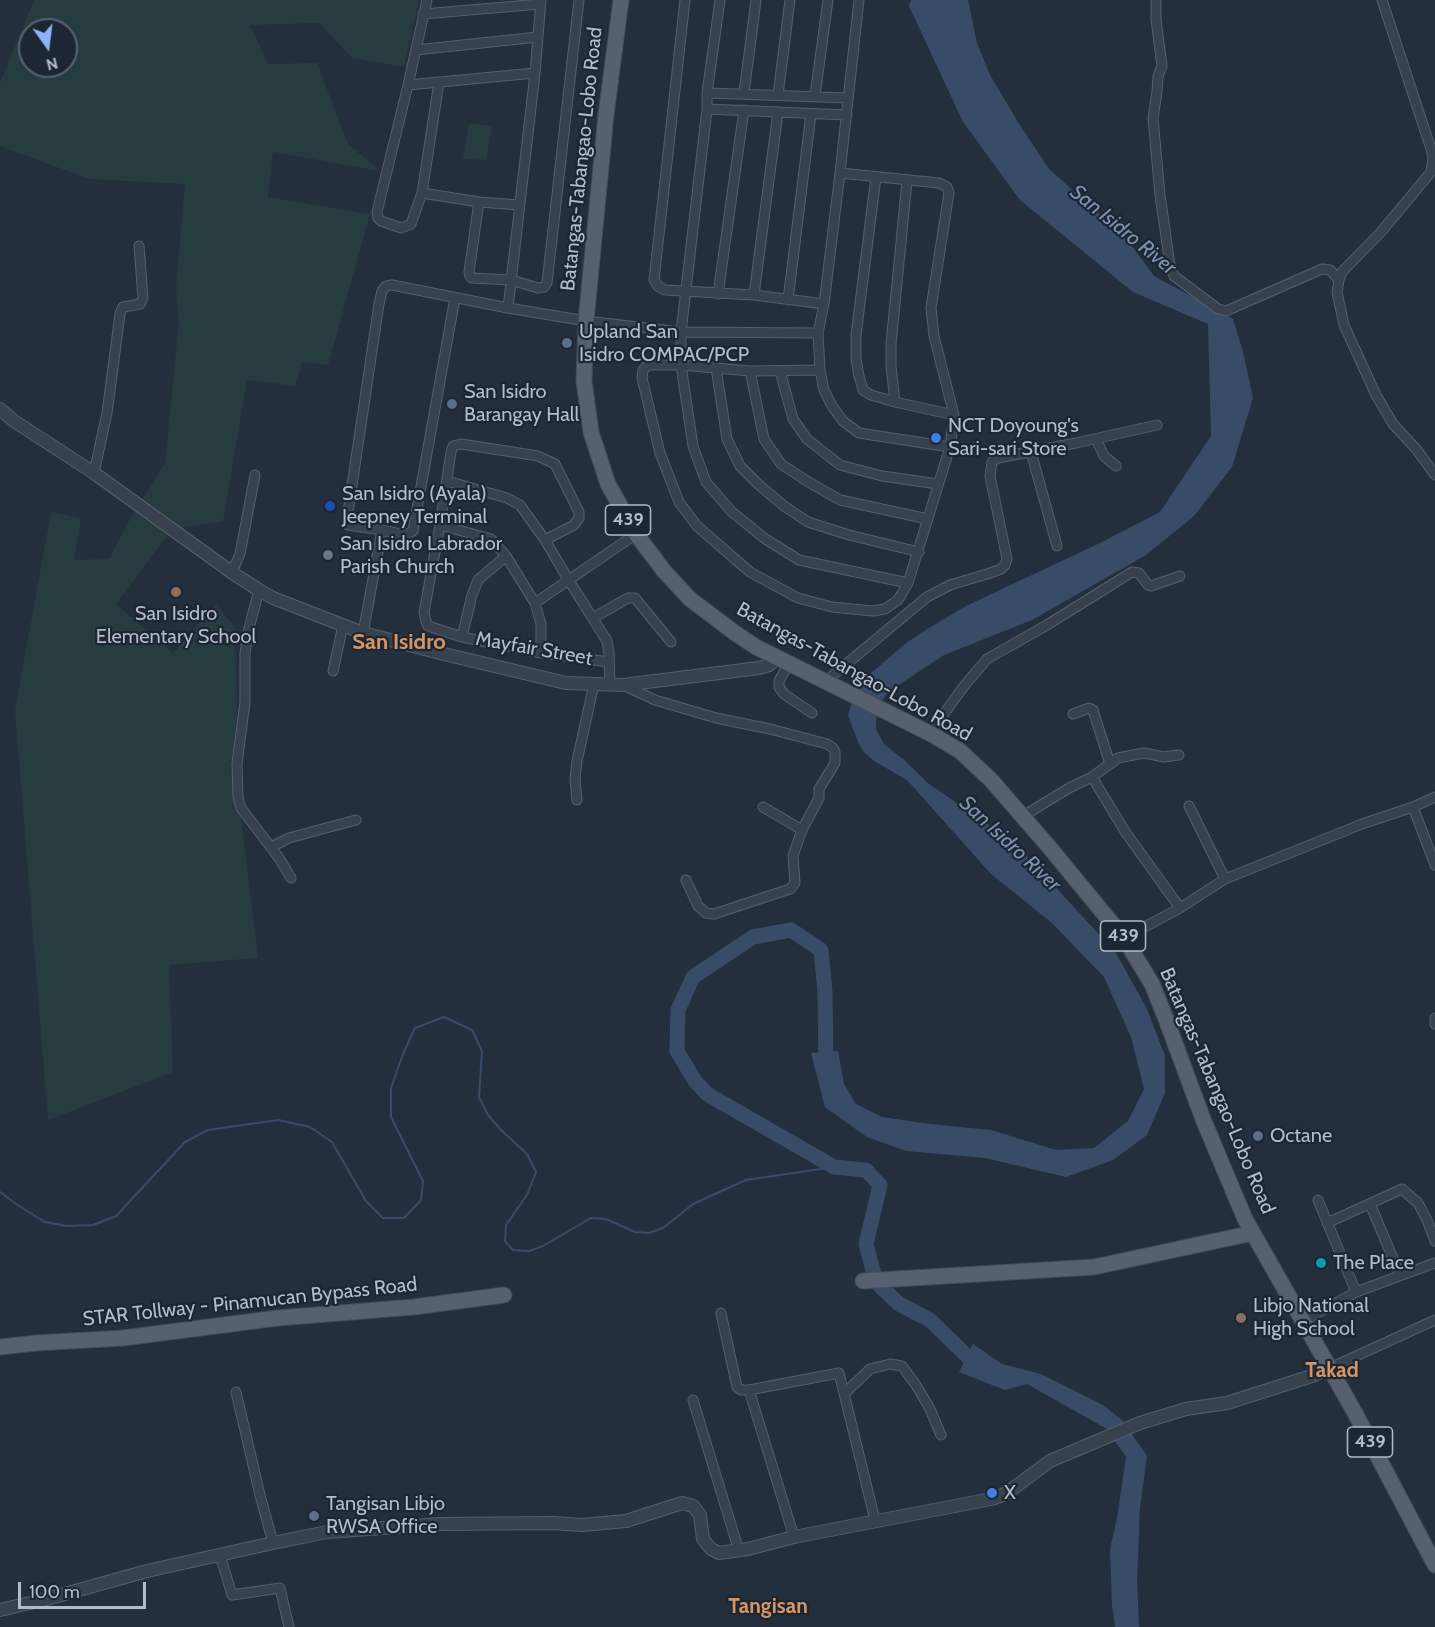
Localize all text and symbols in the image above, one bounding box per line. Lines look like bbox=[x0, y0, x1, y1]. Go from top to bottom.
north arrow bbox=[18, 18, 78, 78]
street label: Batangas-Tabangao-Lobo Road bbox=[556, 26, 608, 292]
text: N bbox=[44, 53, 60, 75]
water label: San Isidro River bbox=[1065, 180, 1181, 280]
place label: Upland San Isidro COMPAC/PCP bbox=[579, 320, 749, 367]
marker: Upland San Isidro COMPAC/PCP bbox=[560, 336, 574, 350]
place label: San Isidro Barangay Hall bbox=[464, 380, 579, 427]
marker: San Isidro Barangay Hall bbox=[445, 397, 459, 411]
place label: NCT Doyoung's Sari-sari Store bbox=[948, 414, 1079, 461]
marker: NCT Doyoung's Sari-sari Store bbox=[929, 431, 943, 445]
place label: San Isidro (Ayala) Jeepney Terminal bbox=[342, 482, 487, 529]
marker: San Isidro (Ayala) Jeepney Terminal bbox=[323, 499, 337, 513]
road number: 439 bbox=[606, 505, 650, 535]
place label: San Isidro Labrador Parish Church bbox=[340, 532, 502, 579]
marker: San Isidro Labrador Parish Church bbox=[321, 548, 335, 562]
marker: San Isidro Elementary School bbox=[169, 585, 183, 599]
street label: Batangas-Tabangao-Lobo Road bbox=[732, 597, 976, 747]
place label: San Isidro Elementary School bbox=[96, 602, 256, 649]
street label: Mayfair Street bbox=[474, 627, 594, 671]
district label: San Isidro bbox=[352, 630, 446, 656]
water label: San Isidro River bbox=[954, 791, 1066, 897]
road number: 439 bbox=[1100, 921, 1146, 951]
street label: Batangas-Tabangao-Lobo Road bbox=[1154, 964, 1280, 1218]
place label: Octane bbox=[1270, 1124, 1332, 1148]
marker: Octane bbox=[1251, 1129, 1265, 1143]
place label: The Place bbox=[1333, 1251, 1414, 1275]
marker: The Place bbox=[1314, 1256, 1328, 1270]
street label: STAR Tollway - Pinamucan Bypass Road bbox=[82, 1272, 418, 1332]
place label: Libjo National High School bbox=[1253, 1294, 1369, 1341]
marker: Libjo National High School bbox=[1234, 1311, 1248, 1325]
district label: Takad bbox=[1305, 1358, 1359, 1384]
road number: 439 bbox=[1348, 1427, 1392, 1457]
place label: X bbox=[1004, 1481, 1016, 1505]
marker: X bbox=[985, 1486, 999, 1500]
place label: Tangisan Libjo RWSA Office bbox=[326, 1492, 445, 1539]
marker: Tangisan Libjo RWSA Office bbox=[307, 1509, 321, 1523]
scale bar bbox=[21, 1570, 148, 1608]
text: 100 m bbox=[29, 1581, 80, 1603]
district label: Tangisan bbox=[728, 1594, 808, 1620]

